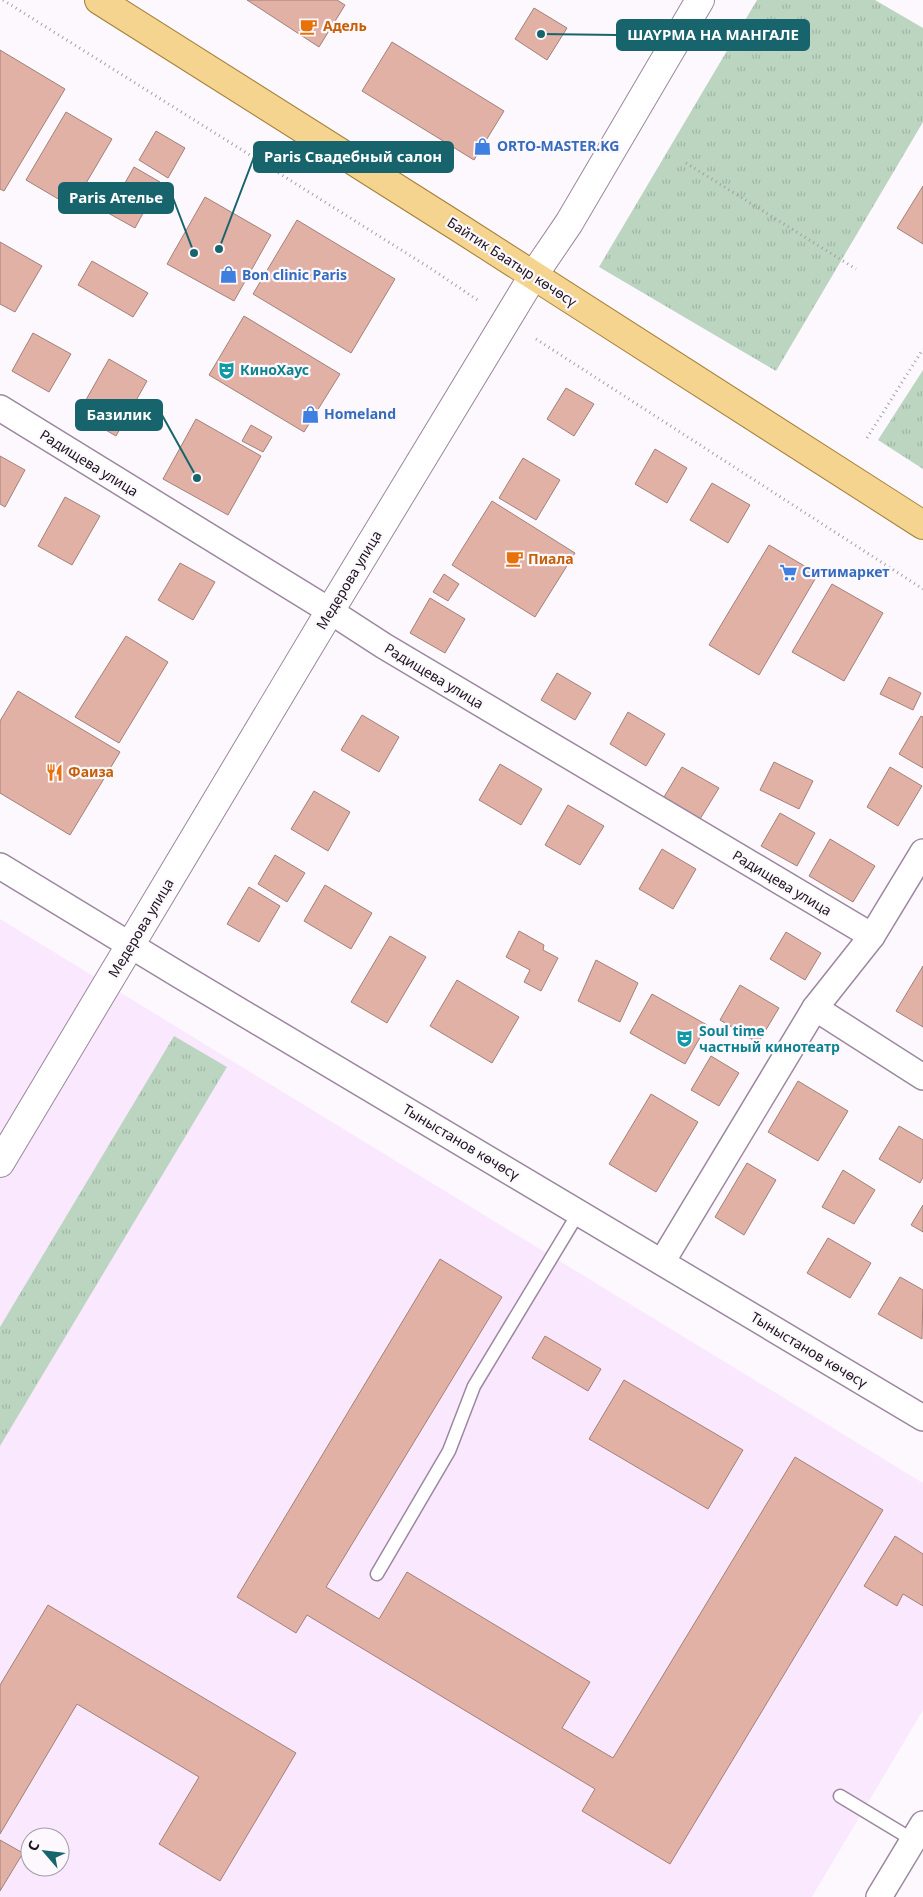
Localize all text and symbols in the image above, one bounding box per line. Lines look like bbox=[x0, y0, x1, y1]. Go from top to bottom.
cafe icon: Адель bbox=[299, 16, 319, 36]
place label: Адель bbox=[323, 16, 367, 35]
callout: ШАҮРМА НА МАНГАЛЕ bbox=[617, 20, 809, 50]
text: ШАҮРМА НА МАНГАЛЕ bbox=[627, 24, 799, 44]
shop icon: ORTO-MASTER.KG bbox=[473, 136, 493, 156]
place label: ORTO-MASTER.KG bbox=[497, 136, 619, 155]
callout: Paris Свадебный салон bbox=[254, 142, 453, 172]
text: Paris Свадебный салон bbox=[264, 146, 442, 166]
callout: Paris Ателье bbox=[59, 183, 173, 213]
text: Paris Ателье bbox=[69, 187, 163, 207]
street label: Байтик Баатыр көчөсү bbox=[444, 213, 581, 311]
shop icon: Bon clinic Paris bbox=[218, 265, 238, 285]
place label: Bon clinic Paris bbox=[242, 265, 347, 284]
theatre icon: КиноХаус bbox=[216, 360, 236, 380]
place label: КиноХаус bbox=[240, 360, 309, 379]
callout: Базилик bbox=[76, 400, 162, 430]
text: Базилик bbox=[86, 404, 152, 424]
shop icon: Homeland bbox=[300, 404, 320, 424]
place label: Homeland bbox=[324, 404, 396, 423]
street label: Радищева улица bbox=[37, 425, 142, 500]
street label: Медерова улица bbox=[312, 527, 386, 633]
cafe icon: Пиала bbox=[504, 549, 524, 569]
place label: Пиала bbox=[528, 549, 574, 568]
supermarket icon: Ситимаркет bbox=[778, 562, 798, 582]
place label: Ситимаркет bbox=[802, 562, 889, 581]
street label: Радищева улица bbox=[381, 638, 487, 713]
restaurant icon: Фаиза bbox=[44, 762, 64, 782]
place label: Фаиза bbox=[68, 762, 114, 781]
street label: Радищева улица bbox=[729, 845, 835, 920]
street label: Медерова улица bbox=[104, 875, 178, 981]
place label: Soul time частный кинотеатр bbox=[699, 1021, 840, 1056]
theatre icon: Soul time частный кинотеатр bbox=[675, 1029, 695, 1049]
street label: Тыныстанов көчөсү bbox=[399, 1099, 524, 1184]
street label: Тыныстанов көчөсү bbox=[747, 1307, 872, 1392]
north arrow bbox=[20, 1827, 70, 1877]
text: С bbox=[23, 1837, 44, 1854]

